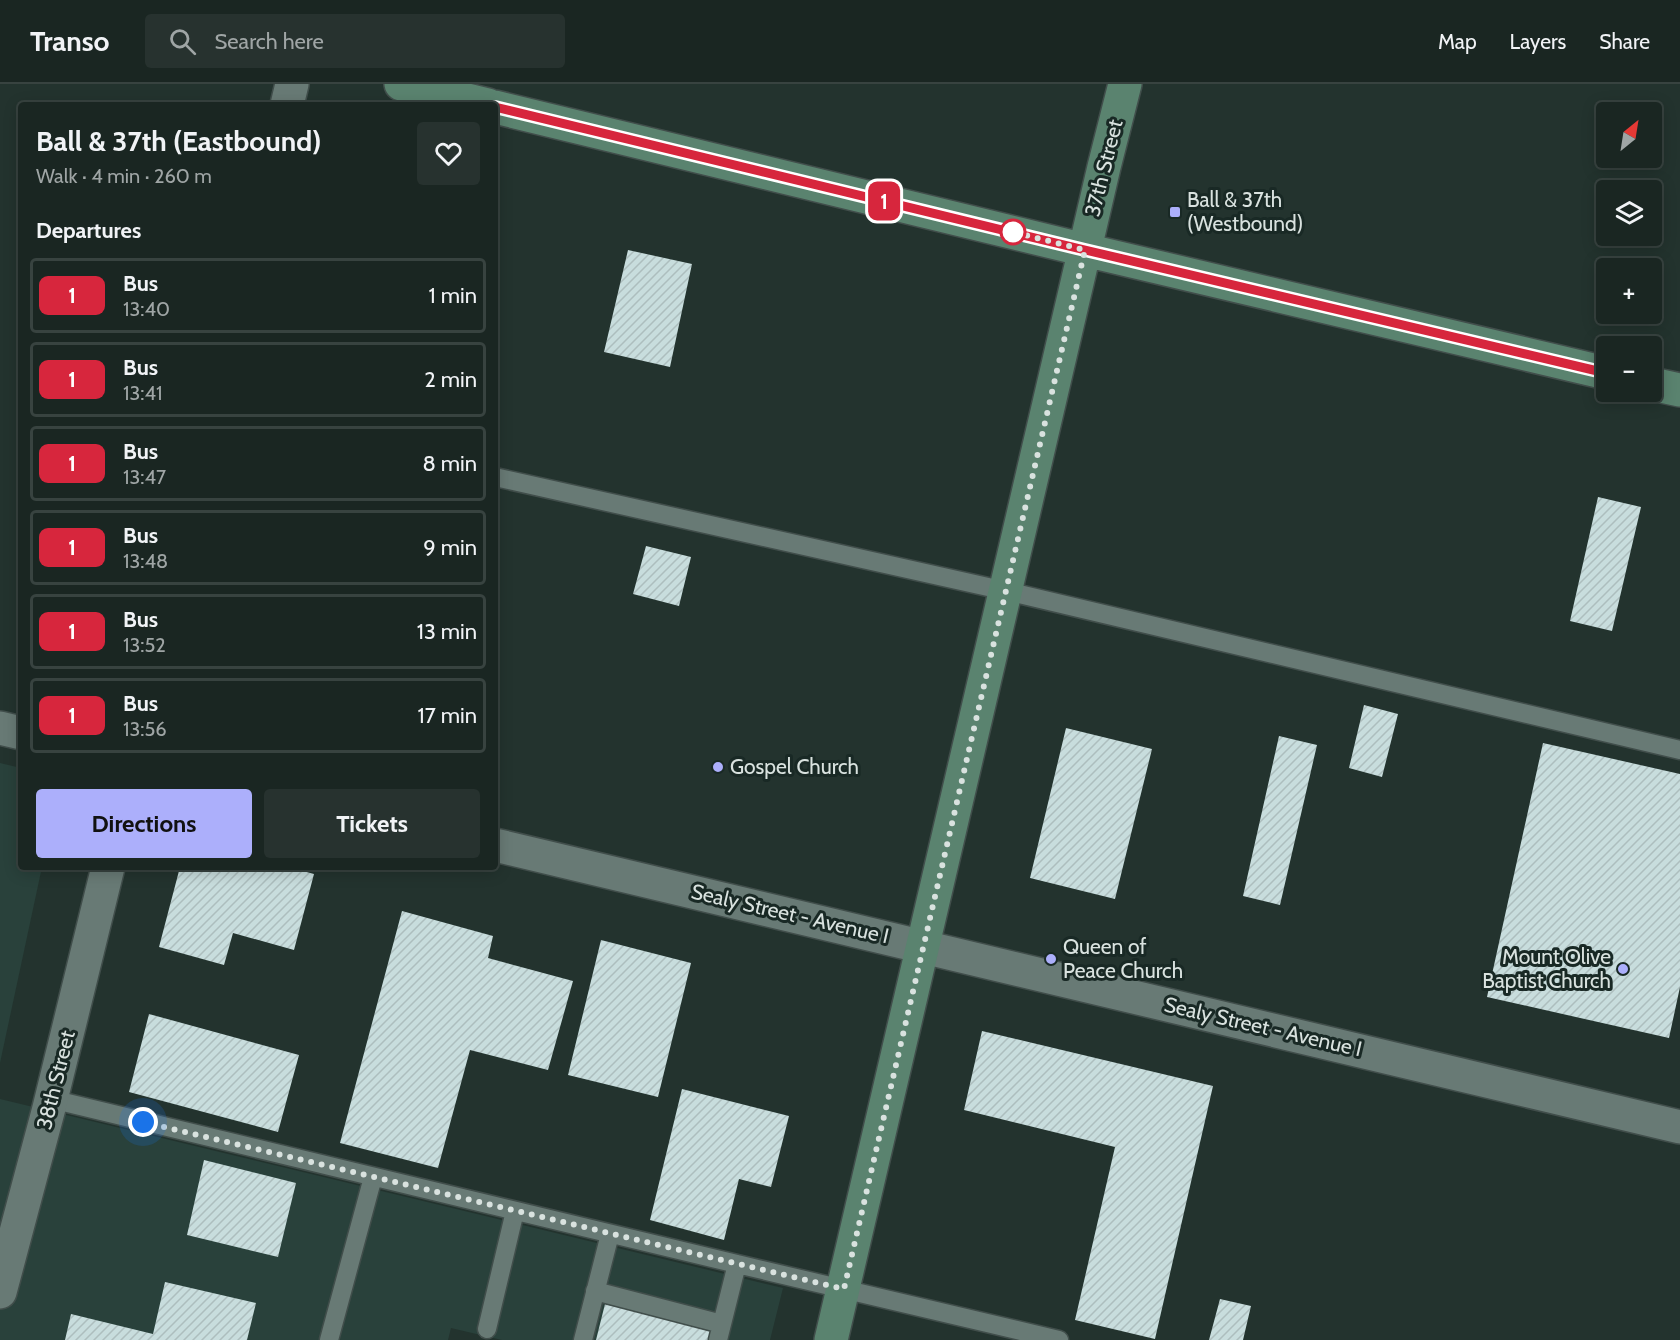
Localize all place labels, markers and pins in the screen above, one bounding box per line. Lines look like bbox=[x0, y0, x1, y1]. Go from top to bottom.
place label: Ball & 37th (Westbound) bbox=[1187, 187, 1303, 236]
marker: Ball & 37th (Westbound) bbox=[1168, 205, 1182, 219]
unlabelled marker bbox=[1000, 219, 1026, 245]
place label: Gospel Church bbox=[730, 754, 859, 779]
marker: Gospel Church bbox=[711, 760, 725, 774]
place label: Queen of Peace Church bbox=[1063, 934, 1183, 983]
place label: Mount Olive Baptist Church bbox=[1482, 944, 1611, 993]
marker: Queen of Peace Church bbox=[1044, 952, 1058, 966]
marker: Mount Olive Baptist Church bbox=[1616, 962, 1630, 976]

